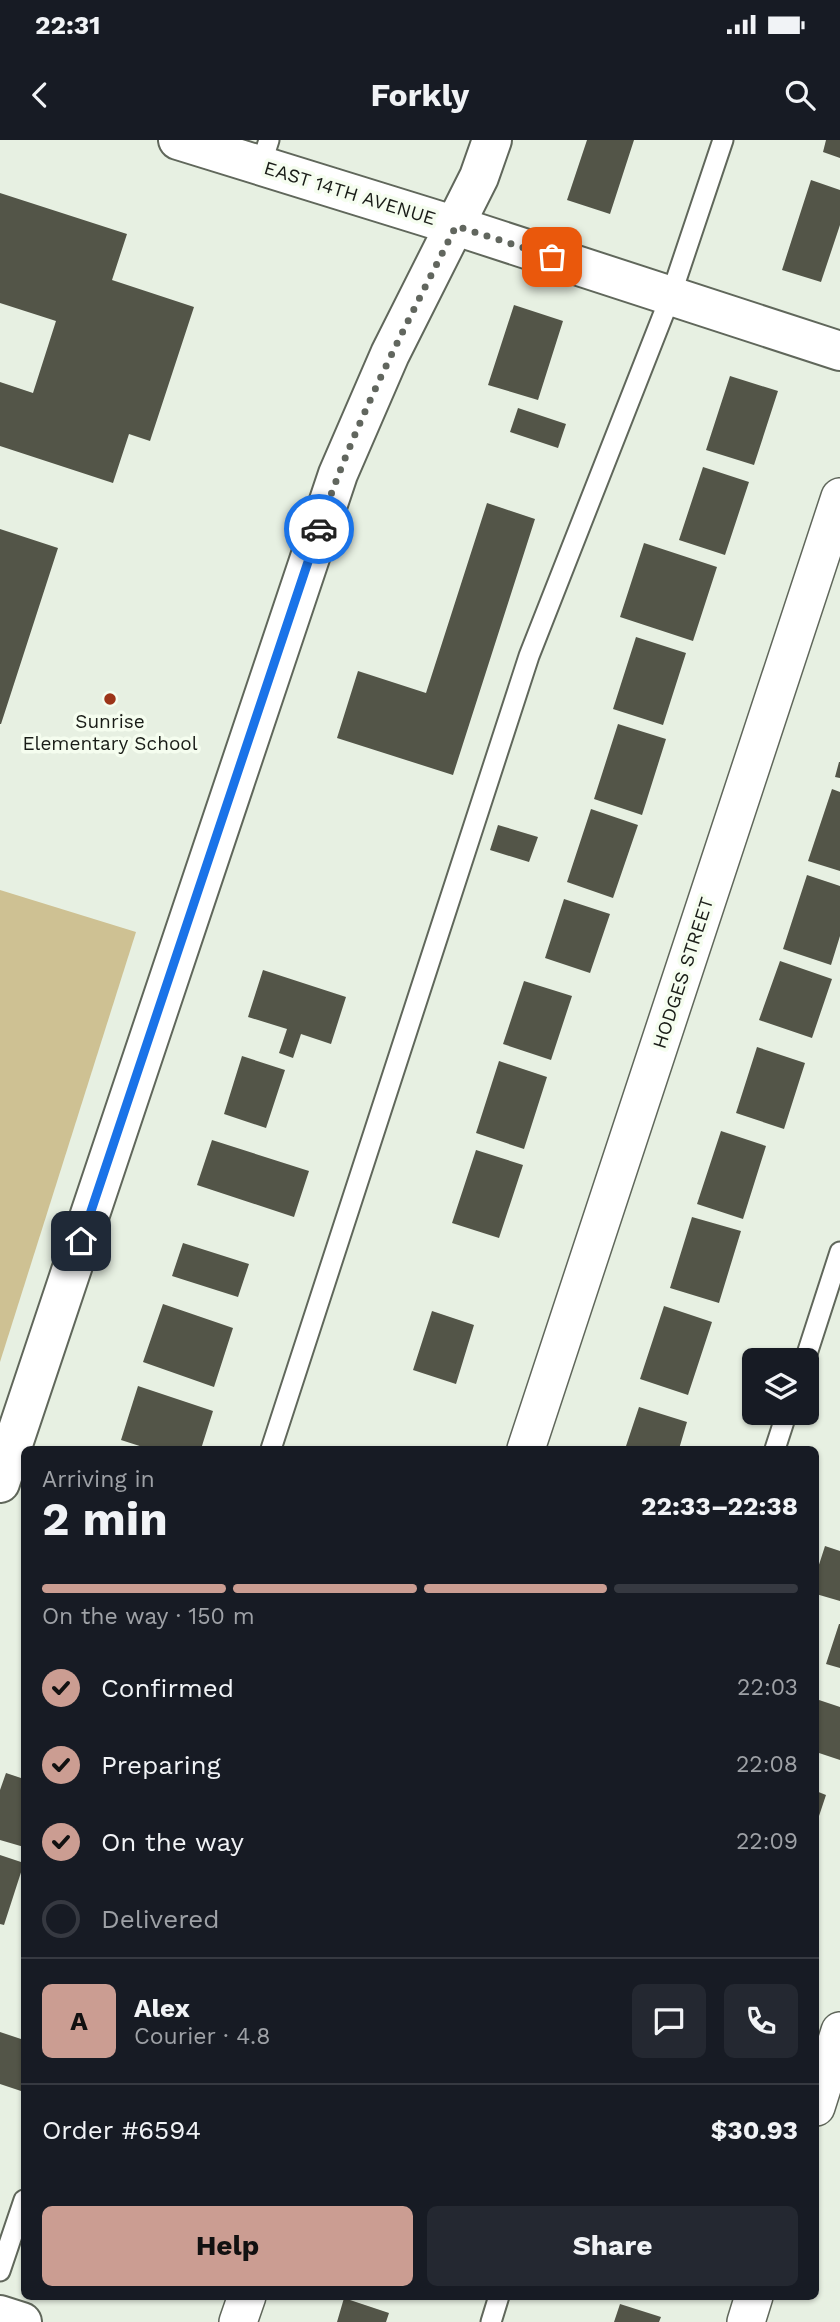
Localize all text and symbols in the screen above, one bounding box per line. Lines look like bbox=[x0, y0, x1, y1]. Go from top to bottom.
text: 22:31 bbox=[35, 10, 100, 40]
icon: back bbox=[21, 76, 59, 114]
text: Forkly bbox=[371, 76, 469, 114]
icon: search bbox=[781, 76, 819, 114]
street label: EAST 14TH AVENUE bbox=[261, 156, 439, 230]
pin bbox=[522, 227, 582, 287]
icon: bag bbox=[533, 238, 571, 276]
courier bbox=[284, 494, 354, 564]
icon: car bbox=[300, 510, 338, 548]
marker: Sunrise Elementary School bbox=[102, 691, 118, 707]
place label: Sunrise Elementary School bbox=[22, 710, 198, 755]
street label: HODGES STREET bbox=[648, 894, 718, 1052]
pin bbox=[51, 1211, 111, 1271]
icon: home bbox=[62, 1222, 100, 1260]
map controls bbox=[742, 1348, 819, 1425]
button: layers bbox=[742, 1348, 819, 1425]
text: Arriving in bbox=[42, 1466, 155, 1493]
text: 22:33–22:38 bbox=[641, 1491, 798, 1521]
text: 2 min bbox=[42, 1492, 168, 1546]
text: On the way · 150 m bbox=[42, 1603, 255, 1630]
icon: check bbox=[42, 1669, 80, 1707]
text: Confirmed bbox=[101, 1673, 234, 1703]
text: 22:03 bbox=[737, 1674, 798, 1701]
icon: check bbox=[42, 1746, 80, 1784]
text: Preparing bbox=[101, 1750, 221, 1780]
text: 22:08 bbox=[736, 1751, 798, 1778]
icon: check bbox=[42, 1823, 80, 1861]
text: On the way bbox=[101, 1827, 244, 1857]
text: 22:09 bbox=[736, 1828, 798, 1855]
text: Delivered bbox=[101, 1904, 220, 1934]
button: chat bbox=[632, 1984, 706, 2058]
button: phone bbox=[724, 1984, 798, 2058]
text: Alex bbox=[134, 1993, 190, 2023]
text: A bbox=[70, 2006, 88, 2036]
text: Courier · 4.8 bbox=[134, 2023, 270, 2050]
text: Order #6594 bbox=[42, 2115, 201, 2145]
text: $30.93 bbox=[711, 2115, 798, 2145]
button: Help bbox=[42, 2206, 413, 2286]
button: Share bbox=[427, 2206, 798, 2286]

